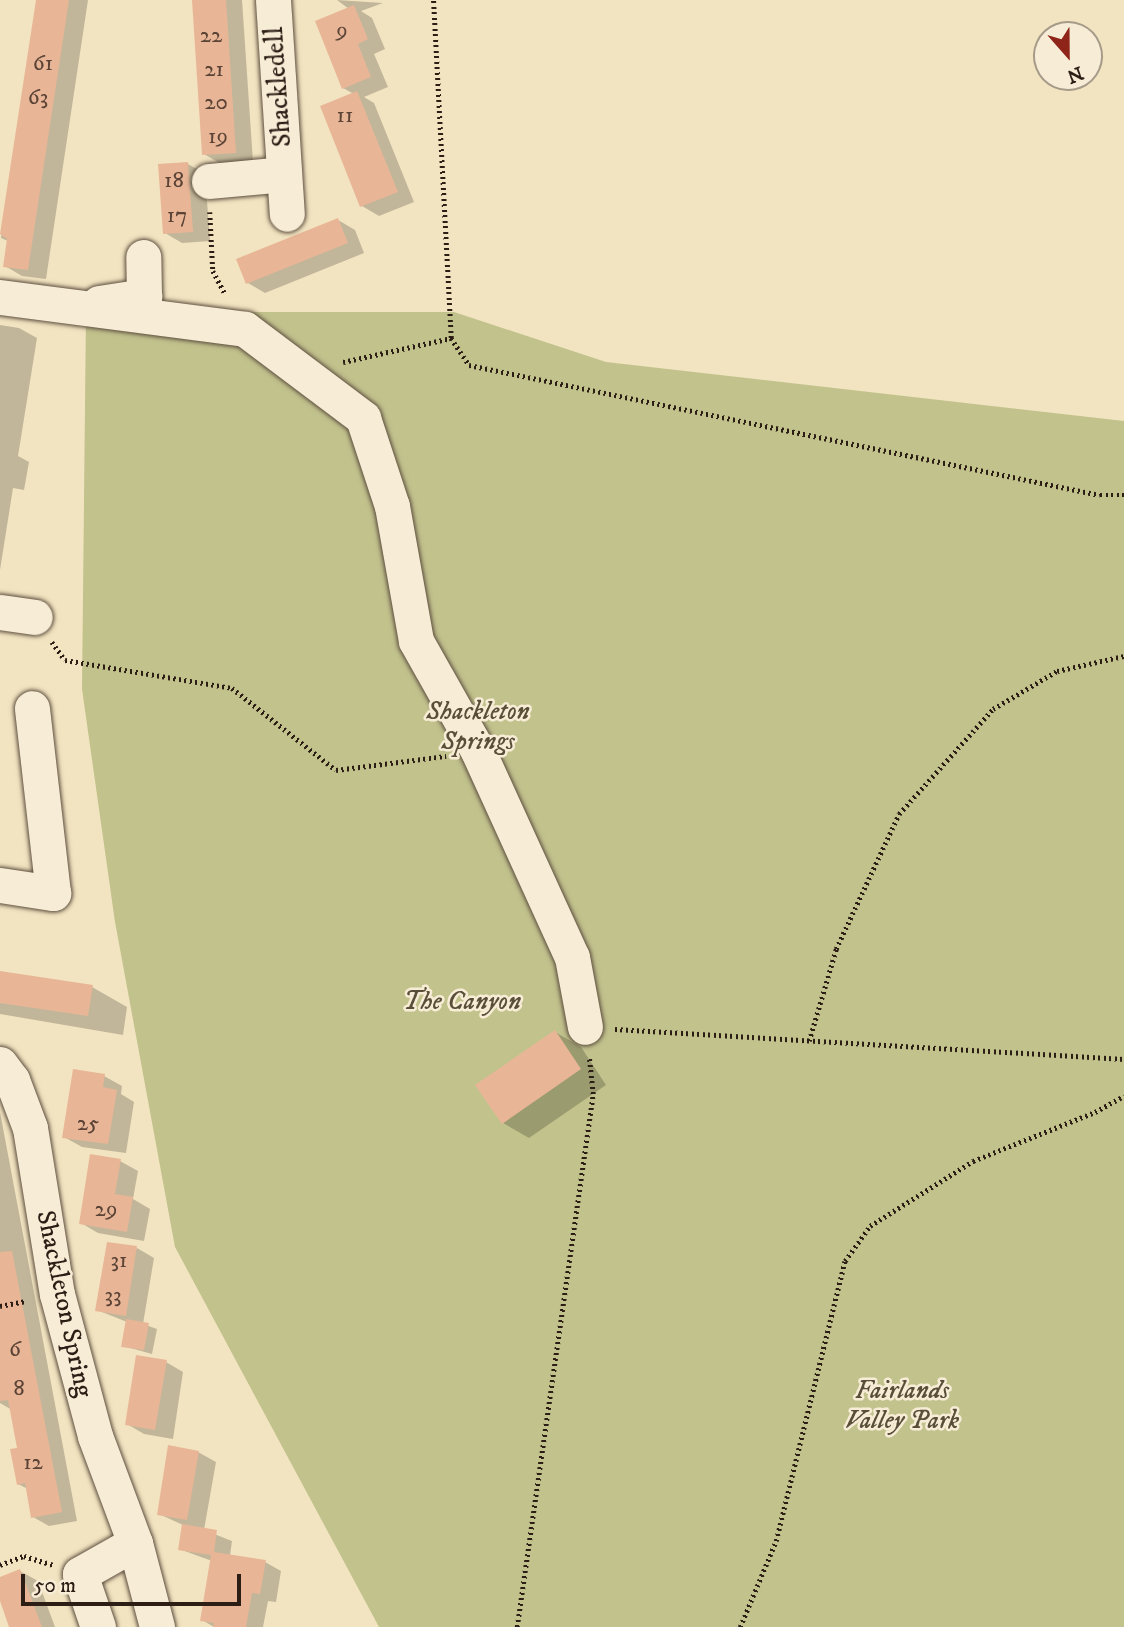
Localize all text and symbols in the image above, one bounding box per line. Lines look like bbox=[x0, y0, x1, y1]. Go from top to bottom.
house number: 9 bbox=[336, 17, 348, 45]
north arrow bbox=[1033, 21, 1103, 91]
house number: 22 bbox=[200, 22, 222, 50]
street label: Shackledell bbox=[259, 26, 299, 148]
house number: 61 bbox=[33, 50, 53, 78]
house number: 21 bbox=[204, 56, 224, 84]
text: N bbox=[1064, 61, 1086, 88]
house number: 63 bbox=[28, 84, 48, 112]
house number: 20 bbox=[204, 89, 228, 117]
house number: 11 bbox=[337, 102, 353, 130]
house number: 19 bbox=[208, 123, 228, 151]
house number: 18 bbox=[164, 167, 184, 195]
house number: 17 bbox=[167, 202, 187, 230]
park label: Shackleton Springs bbox=[426, 696, 530, 758]
park label: The Canyon bbox=[403, 986, 521, 1018]
house number: 25 bbox=[77, 1110, 99, 1138]
house number: 29 bbox=[95, 1196, 117, 1224]
street label: Shackleton Spring bbox=[29, 1208, 99, 1400]
house number: 31 bbox=[110, 1247, 128, 1275]
house number: 33 bbox=[104, 1282, 122, 1310]
house number: 6 bbox=[9, 1336, 21, 1364]
house number: 8 bbox=[13, 1375, 25, 1403]
park label: Fairlands Valley Park bbox=[845, 1375, 959, 1436]
house number: 12 bbox=[23, 1449, 43, 1477]
scale bar bbox=[24, 1560, 245, 1604]
text: 50 m bbox=[34, 1573, 76, 1599]

